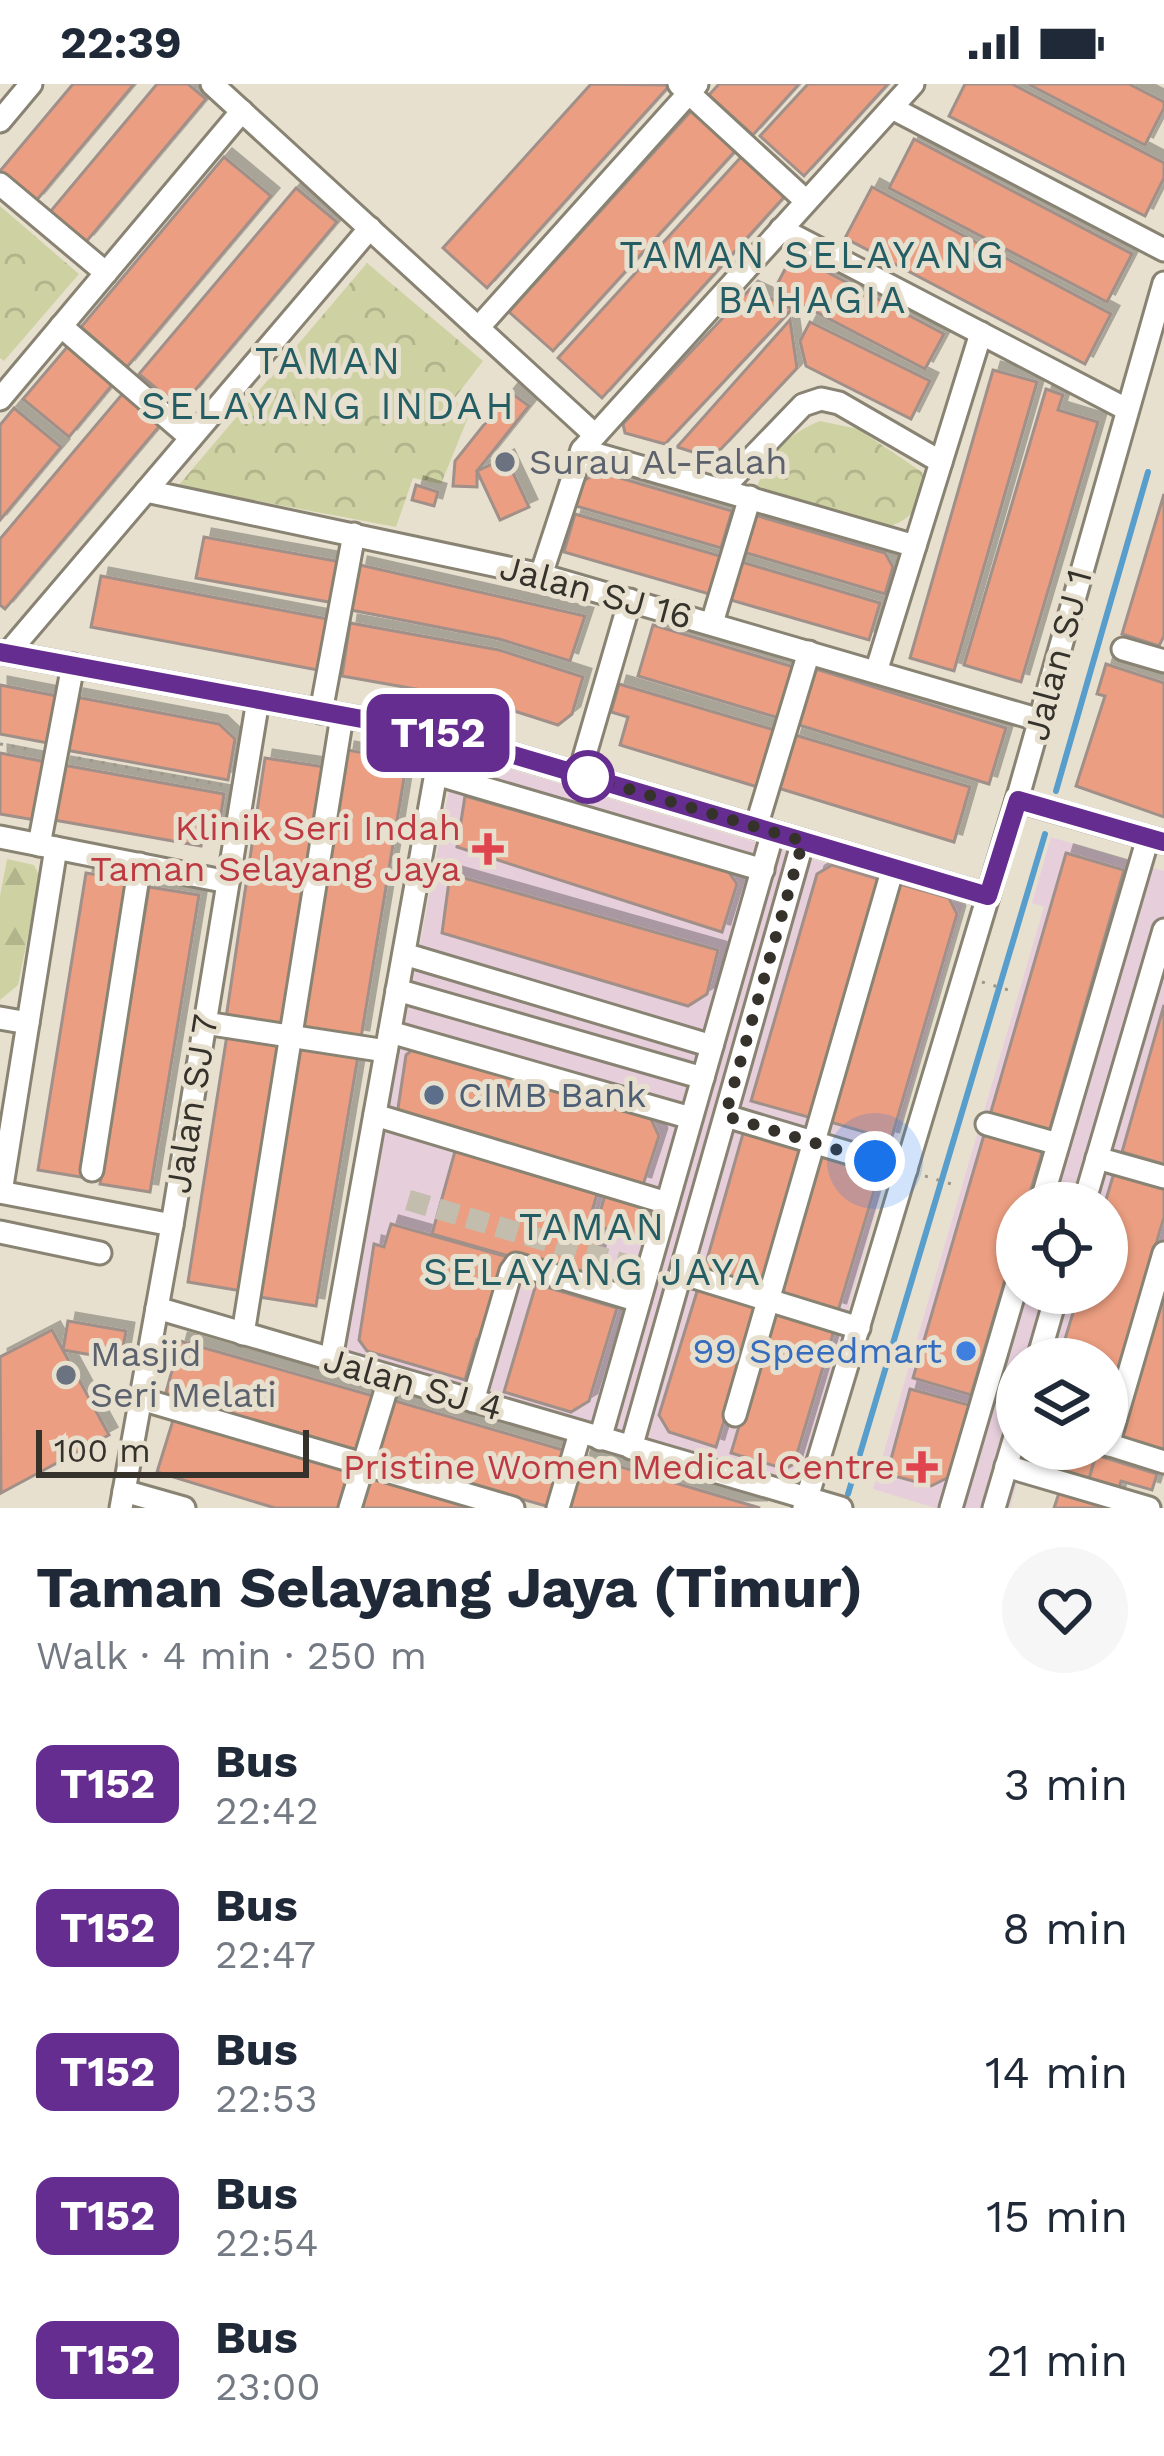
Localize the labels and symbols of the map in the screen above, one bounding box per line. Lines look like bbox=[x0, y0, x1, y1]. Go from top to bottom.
district label: TAMAN SELAYANG BAHAGIA bbox=[619, 232, 1007, 322]
district label: TAMAN SELAYANG INDAH bbox=[141, 338, 517, 428]
place label: Surau Al-Falah bbox=[529, 441, 788, 483]
marker: Surau Al-Falah bbox=[492, 449, 518, 475]
street label: Jalan SJ 16 bbox=[495, 546, 697, 638]
street label: Jalan SJ 1 bbox=[1015, 565, 1101, 745]
line badge: T152 bbox=[354, 694, 522, 772]
unlabelled marker bbox=[563, 752, 613, 802]
place label: Klinik Seri Indah Taman Selayang Jaya bbox=[90, 807, 461, 890]
marker: Klinik Seri Indah Taman Selayang Jaya bbox=[472, 833, 504, 865]
street label: Jalan SJ 7 bbox=[157, 1012, 227, 1196]
place label: CIMB Bank bbox=[458, 1074, 646, 1116]
marker: CIMB Bank bbox=[421, 1082, 447, 1108]
your location bbox=[845, 1131, 905, 1191]
district label: TAMAN SELAYANG JAYA bbox=[423, 1204, 763, 1294]
place label: 99 Speedmart bbox=[692, 1330, 942, 1372]
place label: Masjid Seri Melati bbox=[90, 1333, 277, 1416]
street label: Jalan SJ 4 bbox=[319, 1338, 507, 1430]
marker: 99 Speedmart bbox=[953, 1338, 979, 1364]
marker: Masjid Seri Melati bbox=[53, 1362, 79, 1388]
scale bar bbox=[36, 1424, 309, 1477]
place label: Pristine Women Medical Centre bbox=[343, 1446, 895, 1488]
marker: Pristine Women Medical Centre bbox=[906, 1451, 938, 1483]

